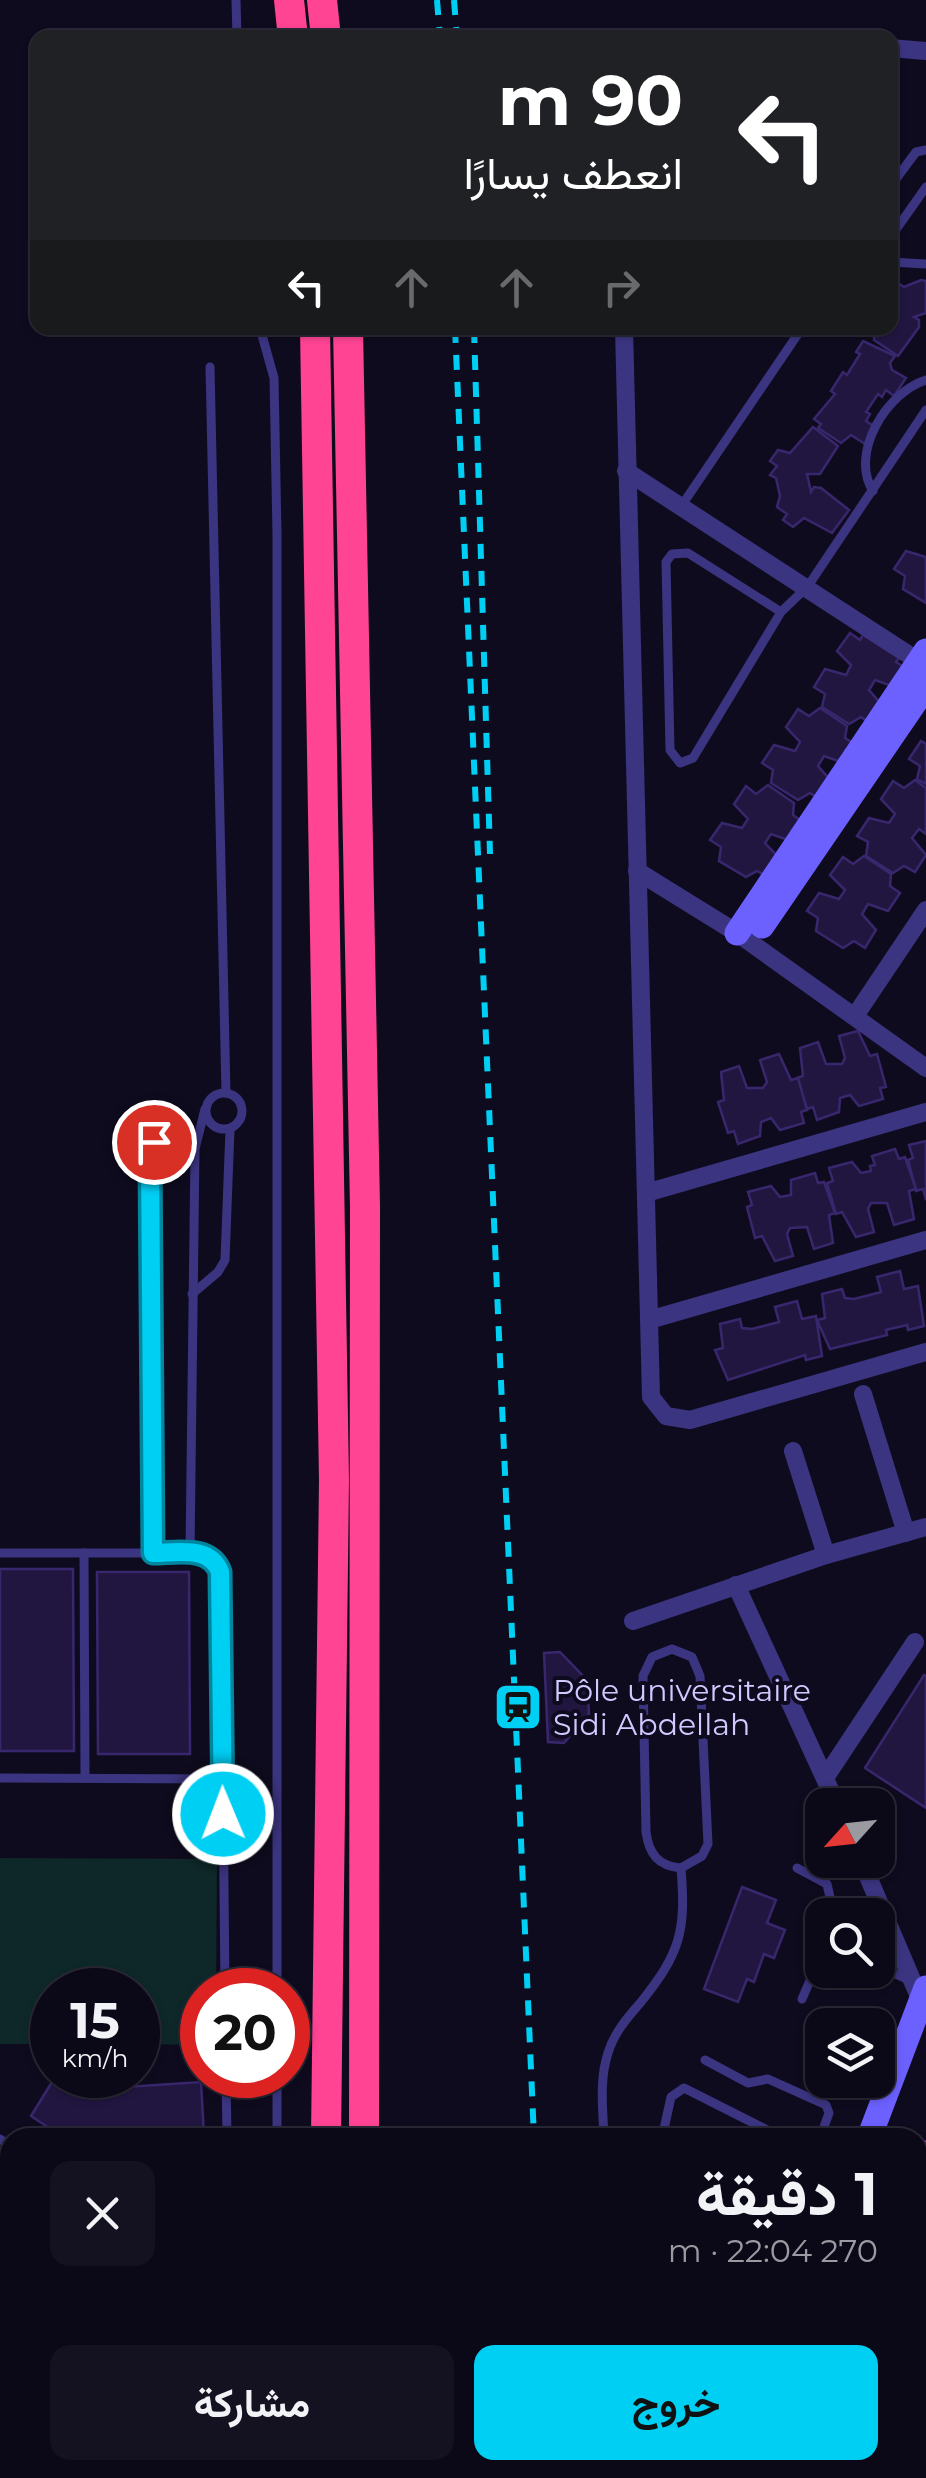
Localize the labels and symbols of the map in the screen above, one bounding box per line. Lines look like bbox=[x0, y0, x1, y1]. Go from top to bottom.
pin bbox=[112, 1100, 197, 1185]
place label: Pôle universitaire Sidi Abdellah bbox=[553, 1672, 811, 1743]
station icon: Pôle universitaire Sidi Abdellah bbox=[492, 1681, 544, 1733]
position arrow bbox=[171, 1762, 275, 1866]
north arrow bbox=[805, 1788, 895, 1878]
speed limit sign: 20 bbox=[180, 1968, 310, 2098]

